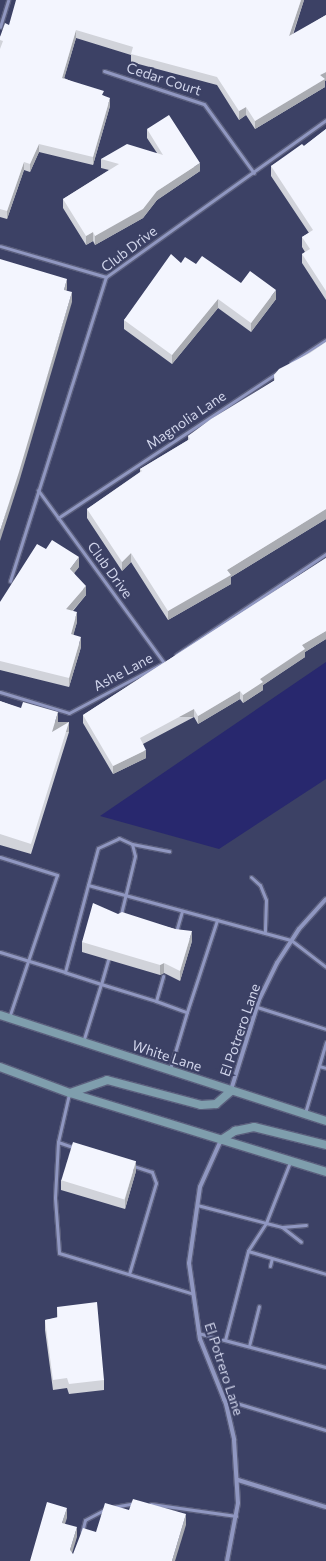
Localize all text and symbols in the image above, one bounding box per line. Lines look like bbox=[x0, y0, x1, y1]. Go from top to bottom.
street label: Cedar Court bbox=[124, 59, 204, 99]
street label: Club Drive bbox=[98, 223, 160, 275]
street label: Magnolia Lane bbox=[143, 387, 229, 453]
street label: Club Drive bbox=[84, 538, 136, 602]
street label: Ashe Lane bbox=[90, 649, 156, 695]
street label: El Potrero Lane bbox=[216, 981, 264, 1079]
street label: White Lane bbox=[130, 1037, 204, 1075]
street label: El Potrero Lane bbox=[201, 1320, 247, 1418]

